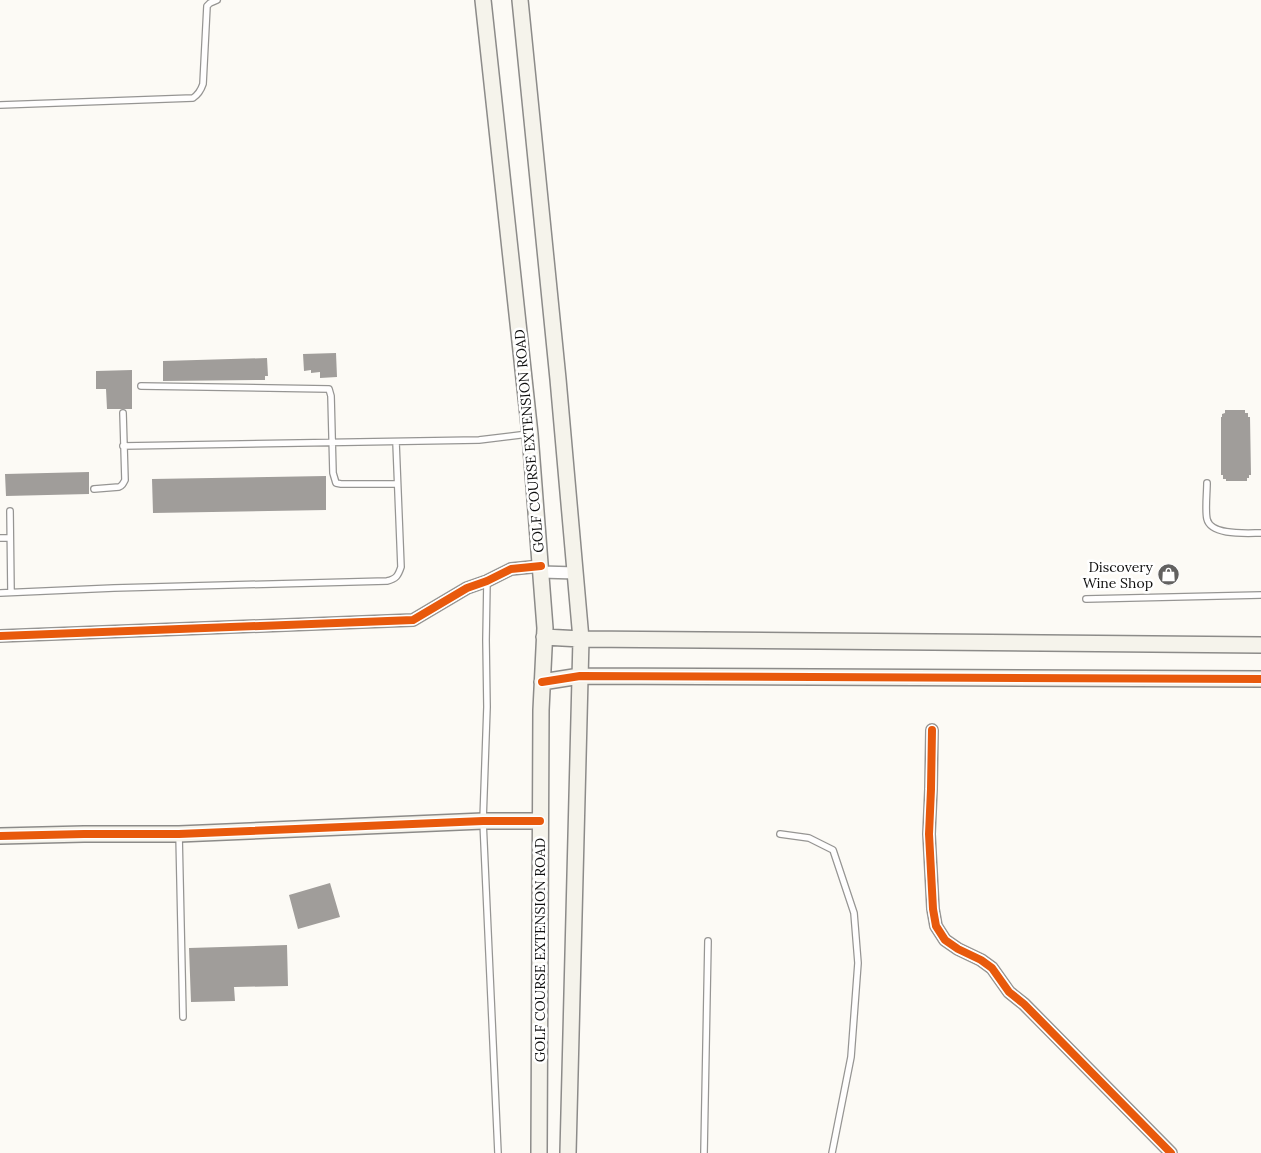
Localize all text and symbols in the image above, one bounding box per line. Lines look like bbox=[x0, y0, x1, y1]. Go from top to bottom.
street label: GOLF COURSE EXTENSION ROAD bbox=[510, 328, 548, 554]
place label: Discovery Wine Shop bbox=[1083, 558, 1154, 592]
shop icon: Discovery Wine Shop bbox=[1157, 563, 1181, 587]
street label: GOLF COURSE EXTENSION ROAD bbox=[531, 838, 549, 1062]

